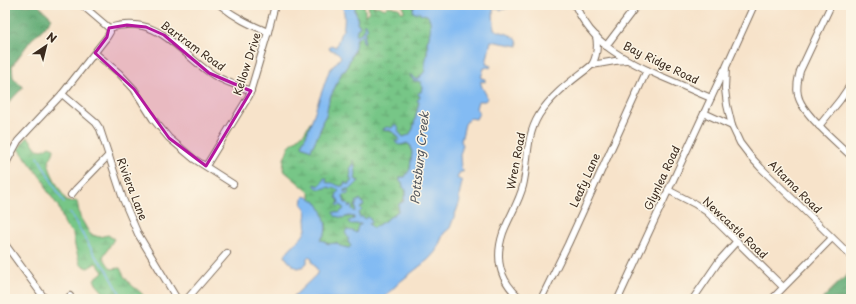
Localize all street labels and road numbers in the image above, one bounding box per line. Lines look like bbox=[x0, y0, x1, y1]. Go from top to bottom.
street label: Bartram Road bbox=[157, 16, 229, 75]
street label: Kellow Drive bbox=[228, 30, 265, 98]
street label: Bay Ridge Road bbox=[620, 37, 702, 88]
street label: Wren Road bbox=[502, 131, 529, 191]
street label: Glynlea Road bbox=[639, 143, 684, 213]
street label: Leafy Lane bbox=[565, 150, 604, 210]
street label: Riviera Lane bbox=[113, 155, 152, 223]
street label: Altama Road bbox=[765, 156, 826, 217]
street label: Newcastle Road bbox=[699, 193, 772, 263]

